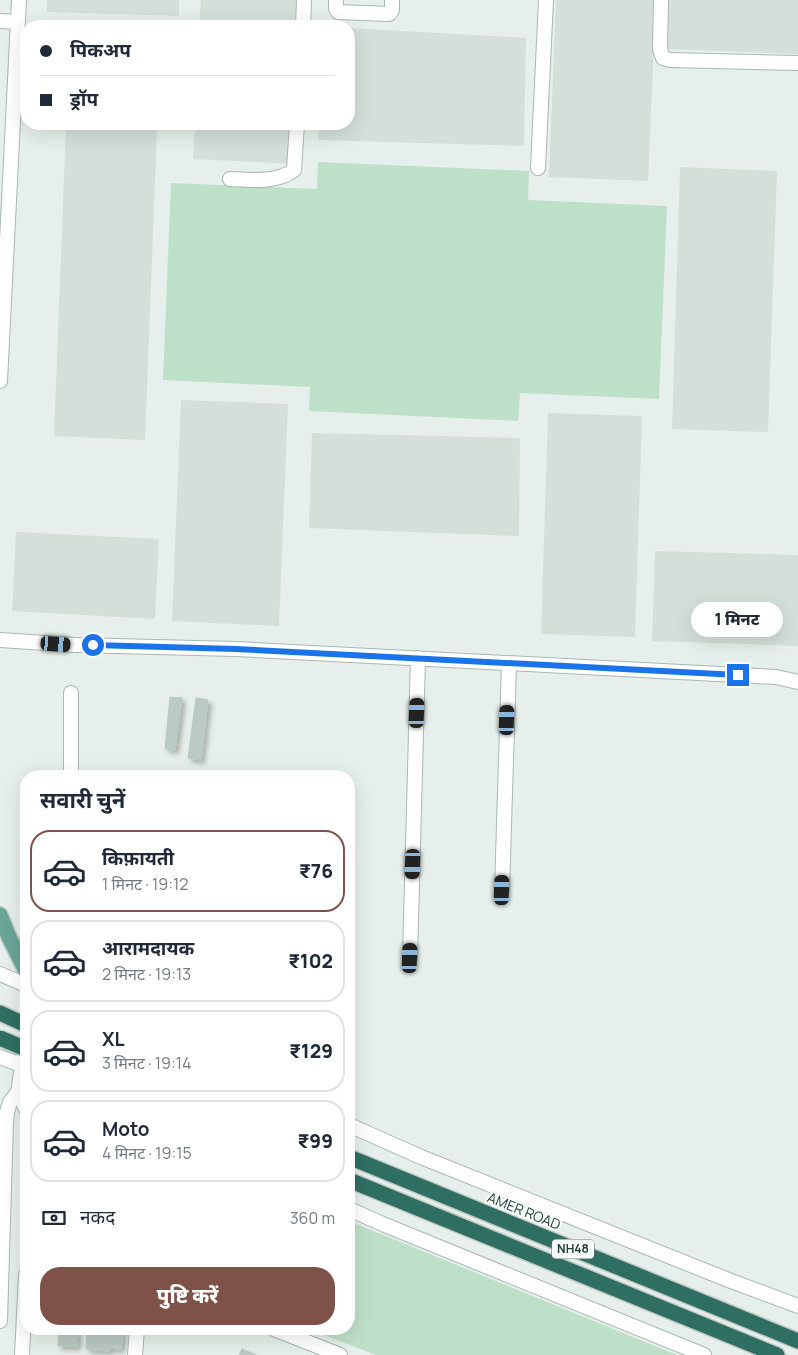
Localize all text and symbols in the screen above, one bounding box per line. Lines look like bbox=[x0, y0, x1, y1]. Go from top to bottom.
text: पिकअप bbox=[70, 37, 131, 63]
text: ड्रॉप bbox=[70, 86, 98, 112]
callout: 1 मिनट bbox=[692, 602, 784, 638]
text: 1 मिनट bbox=[715, 608, 759, 630]
route start bbox=[82, 634, 104, 656]
car bbox=[40, 635, 71, 653]
route end bbox=[727, 664, 749, 686]
car bbox=[408, 698, 425, 728]
car bbox=[498, 705, 515, 735]
text: सवारी चुनें bbox=[40, 785, 125, 815]
text: किफ़ायती bbox=[102, 845, 174, 871]
icon: car bbox=[42, 849, 87, 894]
car bbox=[404, 849, 421, 879]
text: ₹76 bbox=[299, 858, 333, 884]
text: 1 मिनट · 19:12 bbox=[102, 873, 188, 895]
car bbox=[493, 875, 510, 905]
text: आरामदायक bbox=[102, 935, 194, 961]
icon: car bbox=[42, 939, 87, 984]
car bbox=[401, 943, 418, 973]
text: ₹102 bbox=[288, 948, 333, 974]
text: 2 मिनट · 19:13 bbox=[102, 963, 191, 985]
text: XL bbox=[102, 1026, 125, 1052]
icon: car bbox=[42, 1029, 87, 1074]
text: ₹129 bbox=[289, 1038, 333, 1064]
text: 3 मिनट · 19:14 bbox=[102, 1052, 191, 1074]
text: Moto bbox=[102, 1116, 149, 1142]
icon: car bbox=[42, 1119, 87, 1164]
text: ₹99 bbox=[298, 1128, 333, 1154]
text: 4 मिनट · 19:15 bbox=[102, 1142, 192, 1164]
street label: AMER ROAD bbox=[485, 1187, 564, 1234]
icon: cash bbox=[40, 1204, 68, 1232]
text: नकद bbox=[80, 1204, 115, 1230]
text: 360 m bbox=[290, 1207, 335, 1229]
road number: NH48 bbox=[552, 1240, 594, 1258]
button: पुष्टि करें bbox=[40, 1267, 335, 1325]

